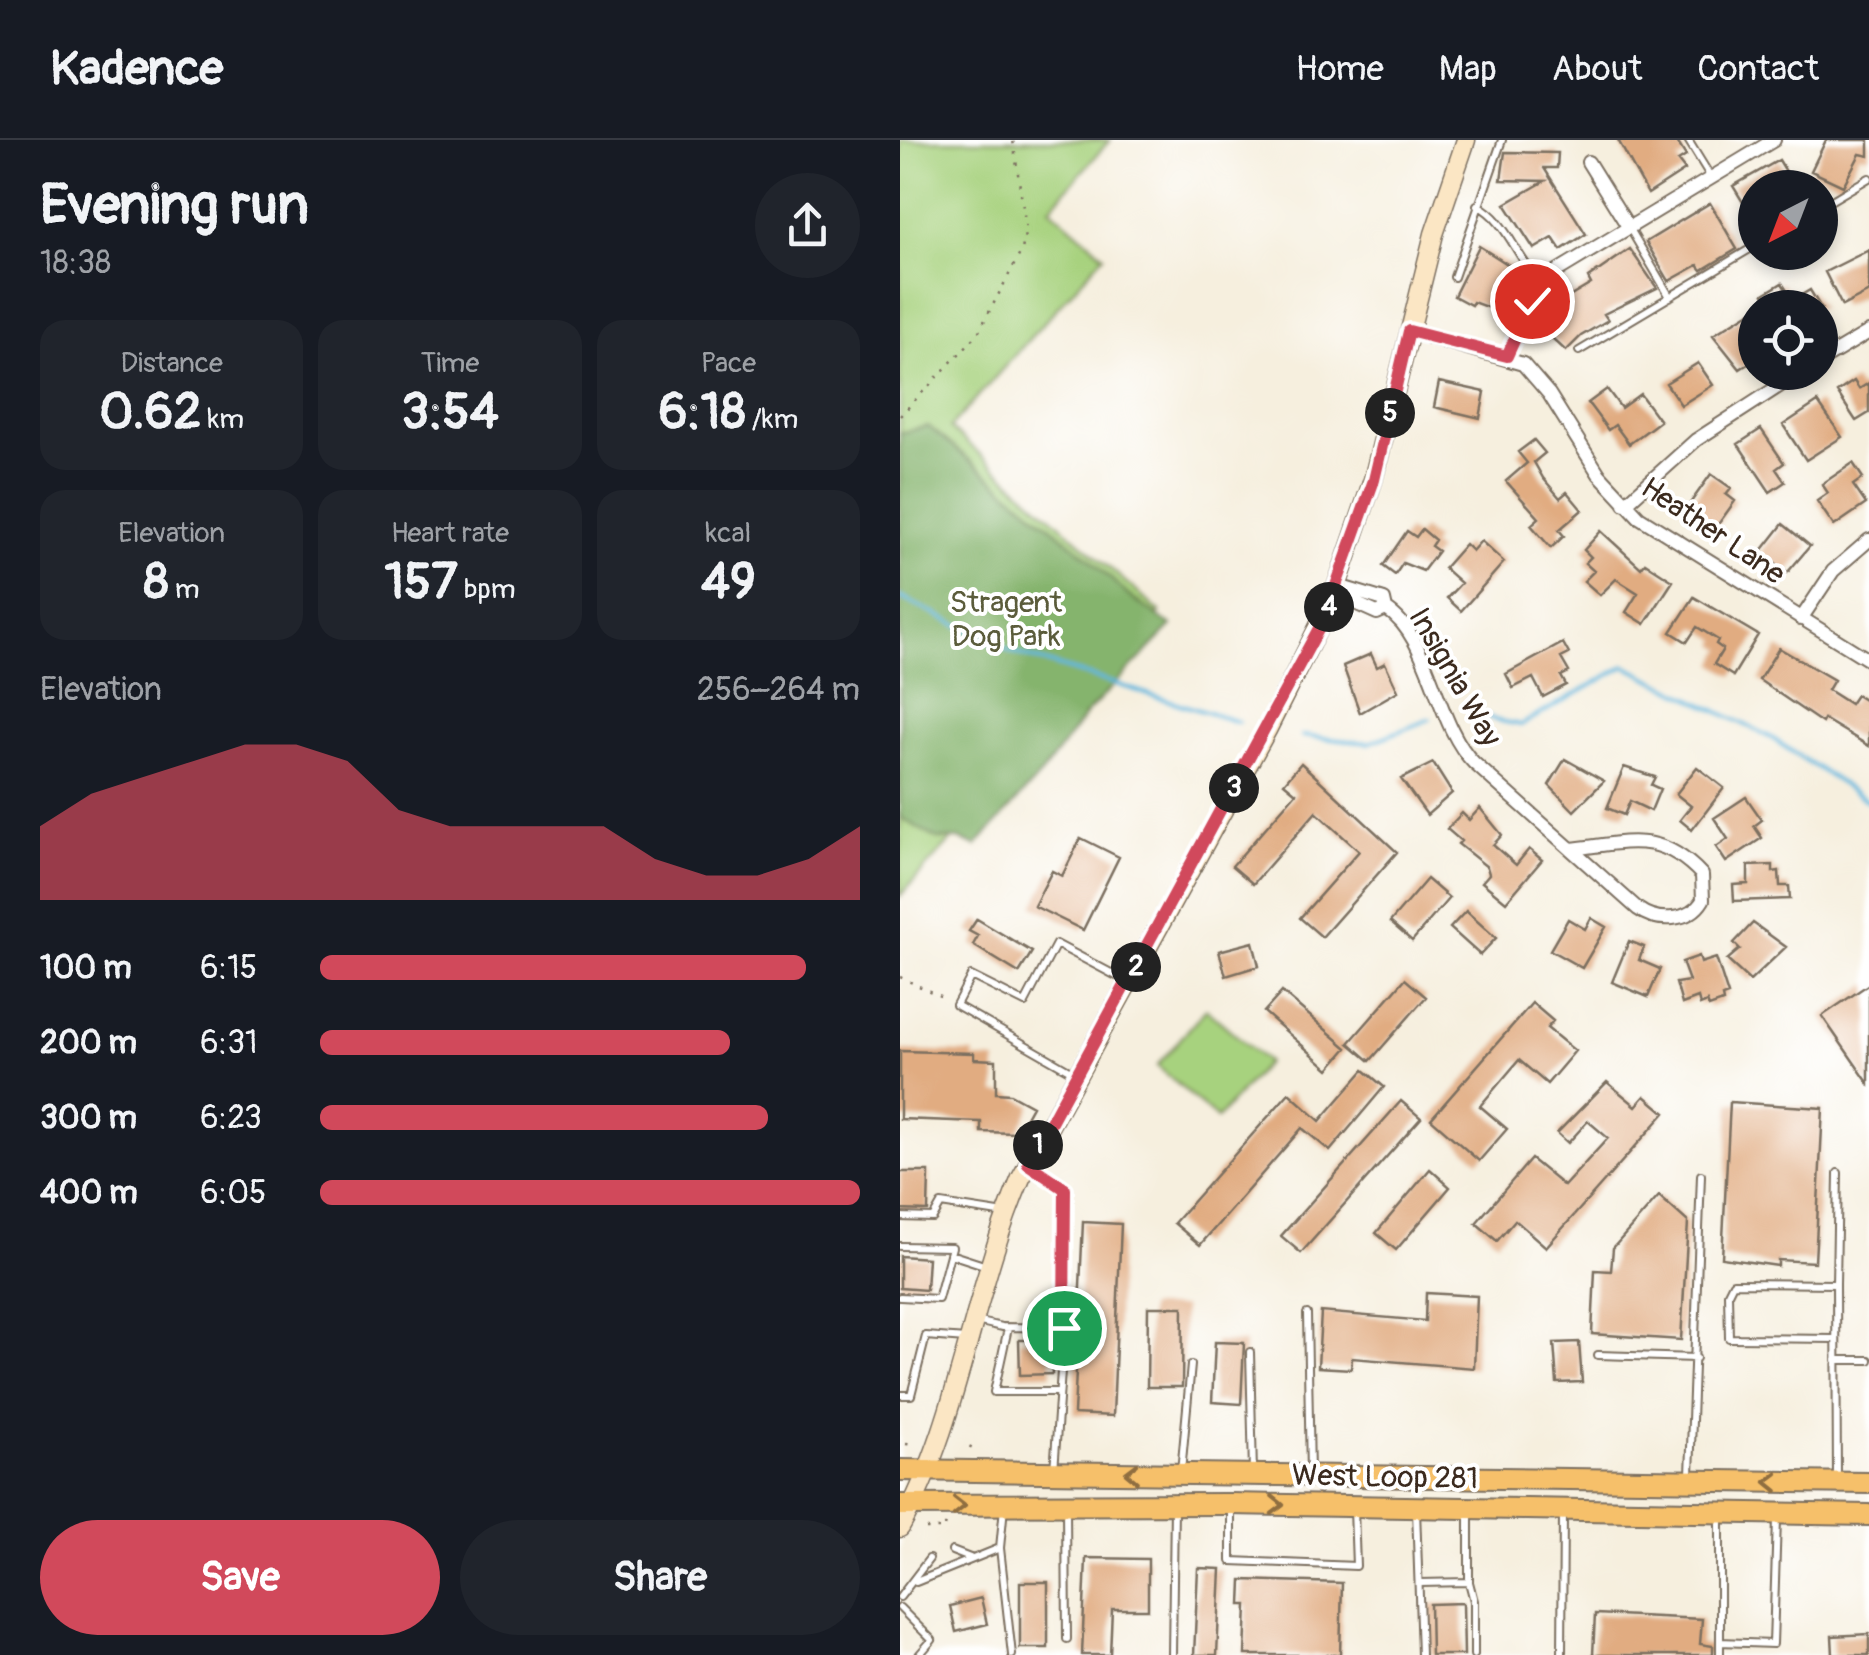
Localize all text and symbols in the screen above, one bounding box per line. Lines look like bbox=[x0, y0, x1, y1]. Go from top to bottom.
text: Kadence bbox=[50, 39, 223, 99]
text: Home bbox=[1296, 47, 1384, 91]
text: Map bbox=[1439, 47, 1497, 91]
text: About bbox=[1552, 47, 1642, 91]
text: Contact bbox=[1697, 47, 1819, 91]
north arrow bbox=[1738, 170, 1838, 270]
map controls bbox=[1738, 170, 1838, 390]
text: Evening run bbox=[40, 171, 309, 240]
button: share bbox=[755, 173, 860, 278]
text: 18:38 bbox=[40, 243, 111, 283]
pin bbox=[1490, 259, 1575, 344]
icon: check bbox=[1505, 274, 1560, 329]
button: locate bbox=[1738, 290, 1838, 390]
text: Distance bbox=[120, 346, 223, 381]
text: Time bbox=[421, 346, 479, 381]
text: Pace bbox=[701, 346, 756, 381]
text: 0.62 bbox=[99, 381, 201, 444]
text: 3:54 bbox=[401, 381, 499, 444]
text: 6:18 bbox=[658, 381, 746, 444]
pin: 5 bbox=[1365, 388, 1415, 438]
text: 5 bbox=[1382, 395, 1398, 430]
text: km bbox=[201, 402, 244, 437]
text: /km bbox=[746, 402, 798, 437]
street label: Heather Lane bbox=[1634, 469, 1792, 593]
text: Elevation bbox=[118, 516, 225, 551]
text: Heart rate bbox=[391, 516, 509, 551]
text: kcal bbox=[706, 516, 751, 551]
text: 8 bbox=[144, 551, 169, 614]
text: 157 bbox=[384, 551, 458, 614]
text: 49 bbox=[701, 551, 756, 614]
text: m bbox=[169, 572, 200, 607]
text: bpm bbox=[458, 572, 516, 607]
pin: 4 bbox=[1304, 582, 1354, 632]
park label: Stragent Dog Park bbox=[950, 584, 1063, 655]
text: 4 bbox=[1321, 589, 1337, 624]
street label: Insignia Way bbox=[1401, 601, 1510, 753]
text: Elevation bbox=[40, 670, 162, 710]
text: 256–264 m bbox=[697, 670, 860, 710]
pin: 3 bbox=[1209, 763, 1259, 813]
text: 3 bbox=[1226, 770, 1242, 805]
pin: 2 bbox=[1111, 942, 1161, 992]
text: 100 m bbox=[40, 948, 132, 988]
text: 6:15 bbox=[200, 948, 257, 988]
text: 2 bbox=[1128, 949, 1144, 984]
text: 200 m bbox=[40, 1023, 137, 1063]
text: 6:31 bbox=[200, 1023, 258, 1063]
text: 300 m bbox=[40, 1098, 137, 1138]
text: 6:23 bbox=[200, 1098, 262, 1138]
pin: 1 bbox=[1013, 1120, 1063, 1170]
text: 1 bbox=[1033, 1127, 1043, 1162]
text: 400 m bbox=[40, 1173, 138, 1213]
text: 6:05 bbox=[200, 1173, 266, 1213]
pin bbox=[1022, 1286, 1107, 1371]
icon: arrive bbox=[1037, 1301, 1092, 1356]
street label: West Loop 281 bbox=[1292, 1457, 1478, 1497]
one-way arrow bbox=[1123, 1462, 1138, 1484]
one-way arrow bbox=[1763, 1471, 1778, 1493]
one-way arrow bbox=[951, 1495, 967, 1516]
one-way arrow bbox=[1270, 1495, 1286, 1516]
button: Save bbox=[40, 1520, 440, 1635]
button: Share bbox=[460, 1520, 860, 1635]

